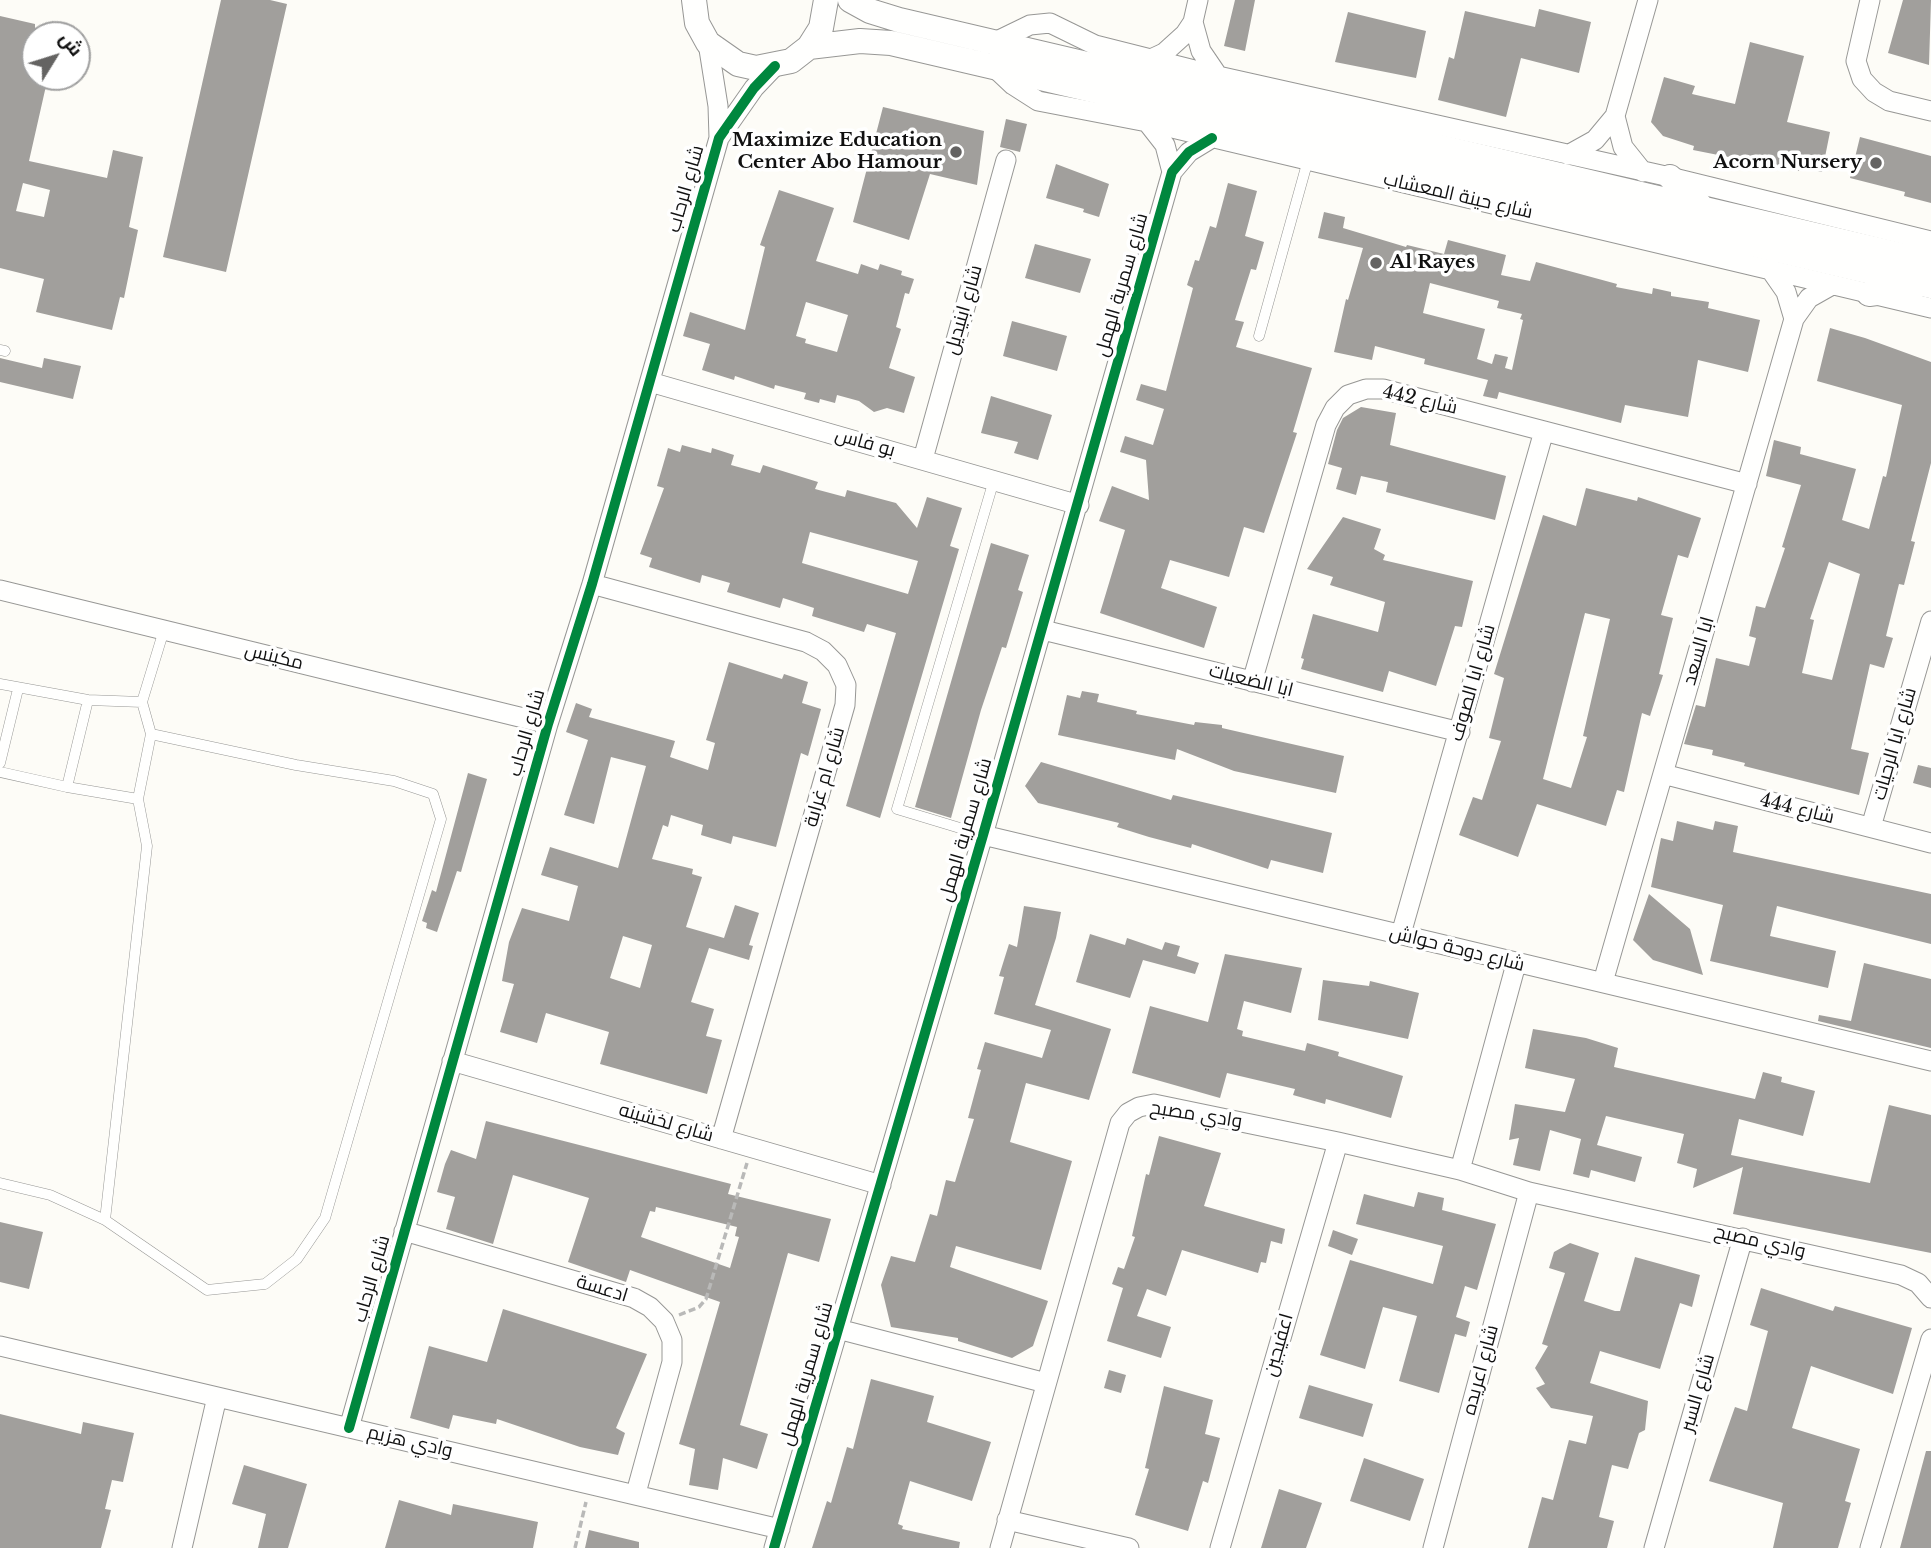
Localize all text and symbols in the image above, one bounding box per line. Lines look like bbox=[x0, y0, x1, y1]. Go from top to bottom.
north arrow bbox=[21, 21, 91, 91]
text: ش bbox=[55, 27, 88, 61]
place label: Maximize Education Center Abo Hamour bbox=[732, 130, 942, 174]
street label: شارع الرحاب bbox=[663, 143, 709, 235]
marker: Maximize Education Center Abo Hamour bbox=[948, 144, 964, 160]
place label: Acorn Nursery bbox=[1713, 152, 1862, 174]
marker: Acorn Nursery bbox=[1868, 155, 1884, 171]
street label: شارع حينة المعشاب bbox=[1381, 168, 1535, 224]
street label: شارع سمرية الهمل bbox=[1091, 210, 1153, 360]
place label: Al Rayes bbox=[1390, 252, 1475, 274]
marker: Al Rayes bbox=[1368, 255, 1384, 271]
street label: شارع ابنيديل bbox=[940, 263, 988, 357]
street label: شارع 442 bbox=[1380, 380, 1460, 420]
street label: بو فاس bbox=[832, 424, 898, 462]
street label: ابا السعد bbox=[1678, 614, 1720, 688]
street label: شارع ابا الصوف bbox=[1445, 622, 1501, 744]
street label: مكينس bbox=[242, 639, 306, 675]
street label: ابا الضعيات bbox=[1206, 660, 1296, 702]
street label: شارع ابا الرحيات bbox=[1868, 685, 1922, 803]
street label: شارع الرحاب bbox=[504, 687, 550, 779]
street label: شارع ام غرابة bbox=[800, 724, 850, 830]
street label: شارع سمرية الهمل bbox=[935, 755, 997, 905]
street label: شارع 444 bbox=[1758, 789, 1836, 829]
street label: شارع دوحة حواش bbox=[1387, 921, 1527, 977]
street label: وادي مصبح bbox=[1148, 1096, 1244, 1134]
street label: شارع لخشينه bbox=[616, 1099, 716, 1147]
street label: وادي مصبح bbox=[1712, 1220, 1808, 1264]
street label: شارع الرحاب bbox=[349, 1233, 395, 1325]
street label: ادعسة bbox=[573, 1270, 631, 1308]
street label: شارع سمرية الهمل bbox=[776, 1299, 838, 1449]
street label: اعفيجين bbox=[1259, 1311, 1299, 1379]
street label: شارع اعريده bbox=[1458, 1323, 1504, 1417]
street label: شارع السبر bbox=[1676, 1351, 1720, 1435]
street label: وادي هزيم bbox=[365, 1421, 455, 1463]

